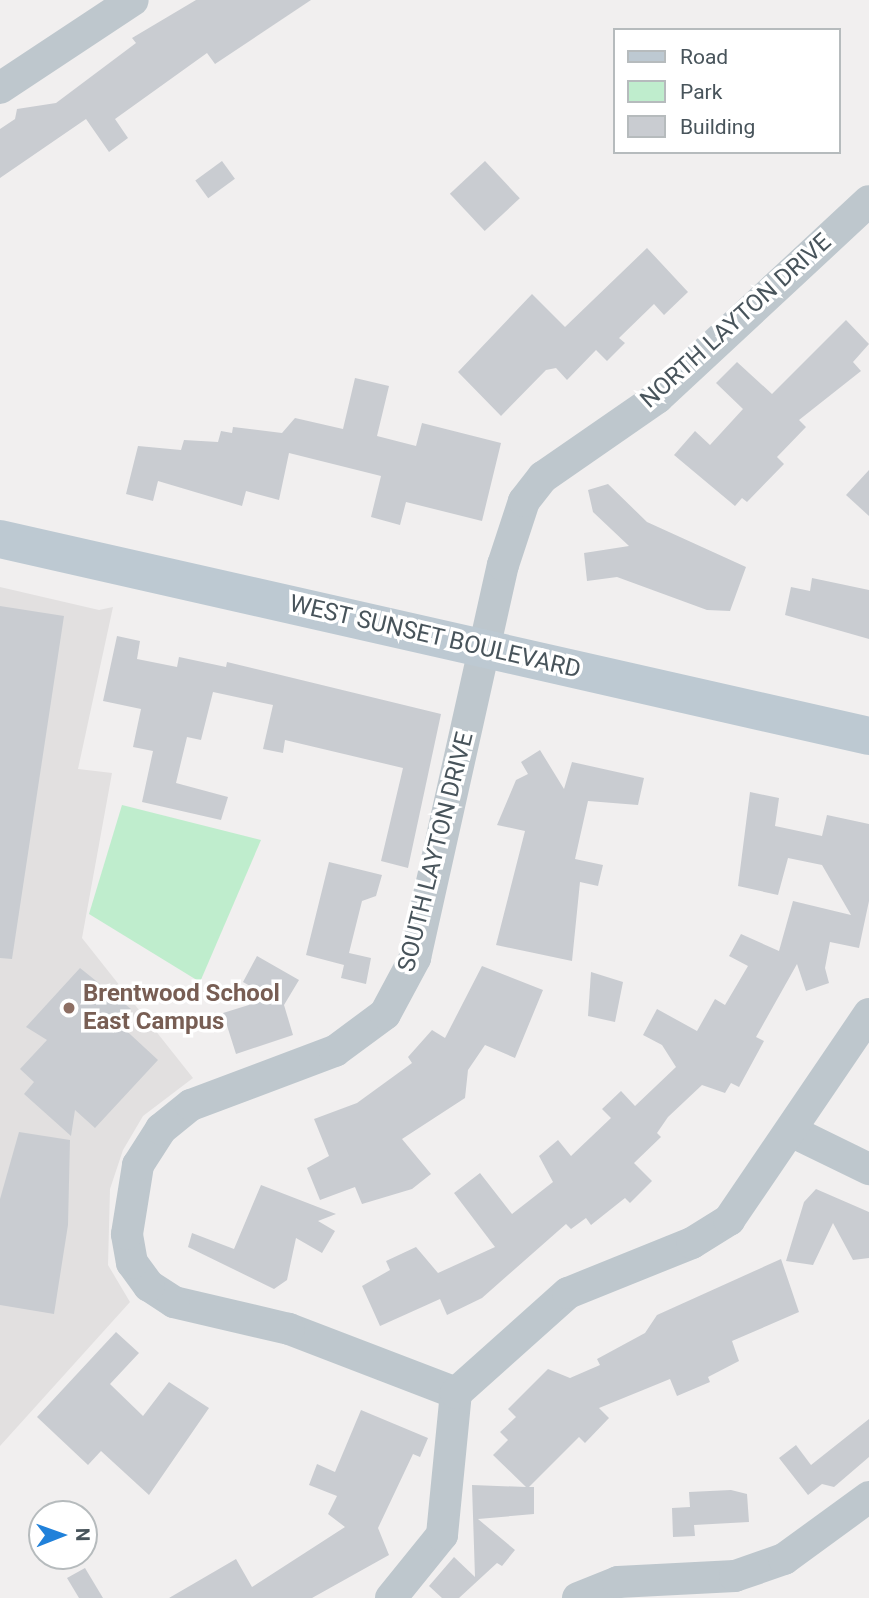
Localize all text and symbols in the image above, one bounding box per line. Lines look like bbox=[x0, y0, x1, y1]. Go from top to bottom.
legend bbox=[614, 28, 841, 154]
text: Road bbox=[680, 45, 728, 69]
text: Park bbox=[680, 80, 722, 104]
text: Building bbox=[680, 115, 755, 139]
street label: NORTH LAYTON DRIVE bbox=[635, 228, 837, 414]
street label: WEST SUNSET BOULEVARD bbox=[286, 589, 584, 685]
street label: SOUTH LAYTON DRIVE bbox=[392, 729, 480, 975]
place label: Brentwood School East Campus bbox=[83, 980, 280, 1036]
marker: Brentwood School East Campus bbox=[61, 1000, 77, 1016]
north arrow bbox=[28, 1500, 98, 1570]
text: N bbox=[71, 1528, 94, 1542]

